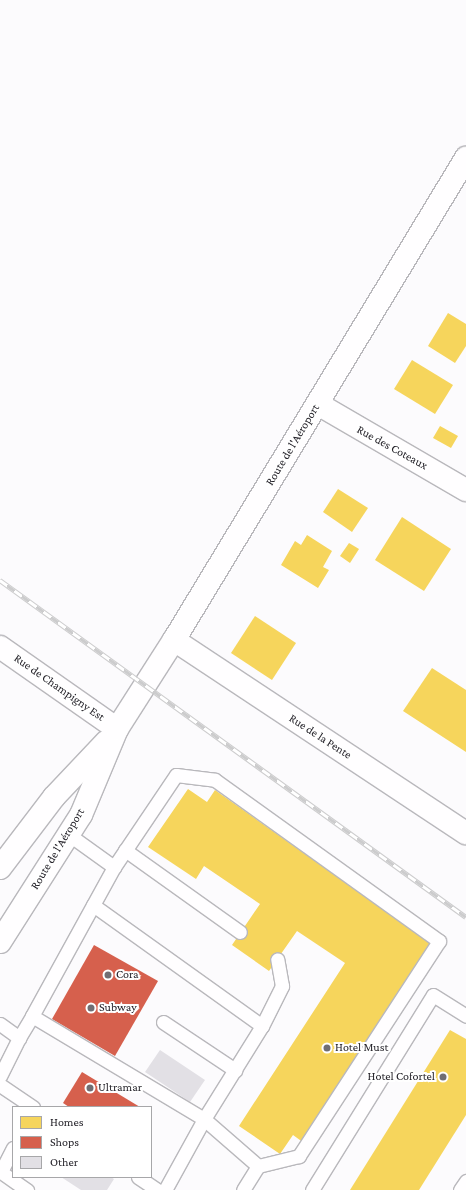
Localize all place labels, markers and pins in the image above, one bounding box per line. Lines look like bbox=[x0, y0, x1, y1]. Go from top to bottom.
place label: Cora bbox=[116, 968, 139, 982]
marker: Cora bbox=[103, 970, 113, 980]
place label: Subway bbox=[99, 1001, 137, 1015]
marker: Subway bbox=[86, 1003, 96, 1013]
place label: Hotel Must bbox=[335, 1041, 388, 1055]
marker: Hotel Must bbox=[322, 1043, 332, 1053]
place label: Hotel Cofortel bbox=[368, 1070, 435, 1084]
marker: Hotel Cofortel bbox=[438, 1072, 448, 1082]
place label: Ultramar bbox=[98, 1081, 142, 1095]
marker: Ultramar bbox=[85, 1083, 95, 1093]

